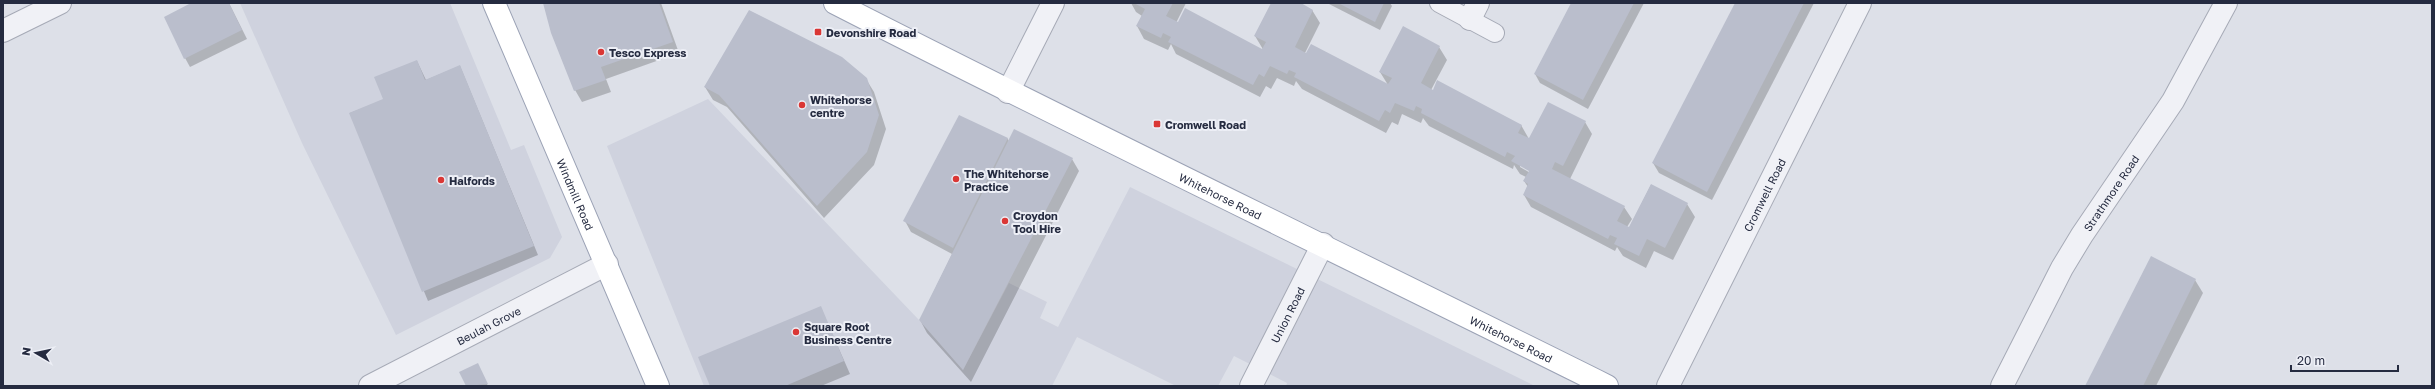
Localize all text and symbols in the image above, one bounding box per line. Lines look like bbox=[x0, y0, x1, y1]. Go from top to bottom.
place label: Devonshire Road bbox=[826, 26, 916, 39]
marker: Devonshire Road bbox=[813, 27, 823, 37]
place label: Tesco Express bbox=[609, 46, 687, 59]
marker: Tesco Express bbox=[596, 47, 606, 57]
place label: Whitehorse centre bbox=[810, 93, 872, 119]
marker: Whitehorse centre bbox=[797, 100, 807, 110]
place label: Cromwell Road bbox=[1165, 118, 1246, 131]
marker: Cromwell Road bbox=[1152, 119, 1162, 129]
street label: Strathmore Road bbox=[2080, 152, 2141, 233]
street label: Windmill Road bbox=[555, 156, 597, 232]
street label: Cromwell Road bbox=[1740, 156, 1788, 233]
place label: The Whitehorse Practice bbox=[964, 167, 1049, 193]
street label: Whitehorse Road bbox=[1177, 170, 1264, 221]
place label: Halfords bbox=[449, 174, 495, 187]
marker: The Whitehorse Practice bbox=[951, 174, 961, 184]
marker: Halfords bbox=[436, 175, 446, 185]
place label: Croydon Tool Hire bbox=[1013, 209, 1061, 235]
marker: Croydon Tool Hire bbox=[1000, 216, 1010, 226]
street label: Union Road bbox=[1268, 285, 1307, 345]
street label: Beulah Grove bbox=[454, 303, 523, 347]
street label: Whitehorse Road bbox=[1468, 313, 1555, 364]
place label: Square Root Business Centre bbox=[804, 320, 892, 346]
marker: Square Root Business Centre bbox=[791, 327, 801, 337]
north arrow bbox=[16, 333, 56, 373]
text: N bbox=[19, 346, 33, 357]
scale bar bbox=[2291, 347, 2398, 373]
text: 20 m bbox=[2297, 353, 2325, 368]

